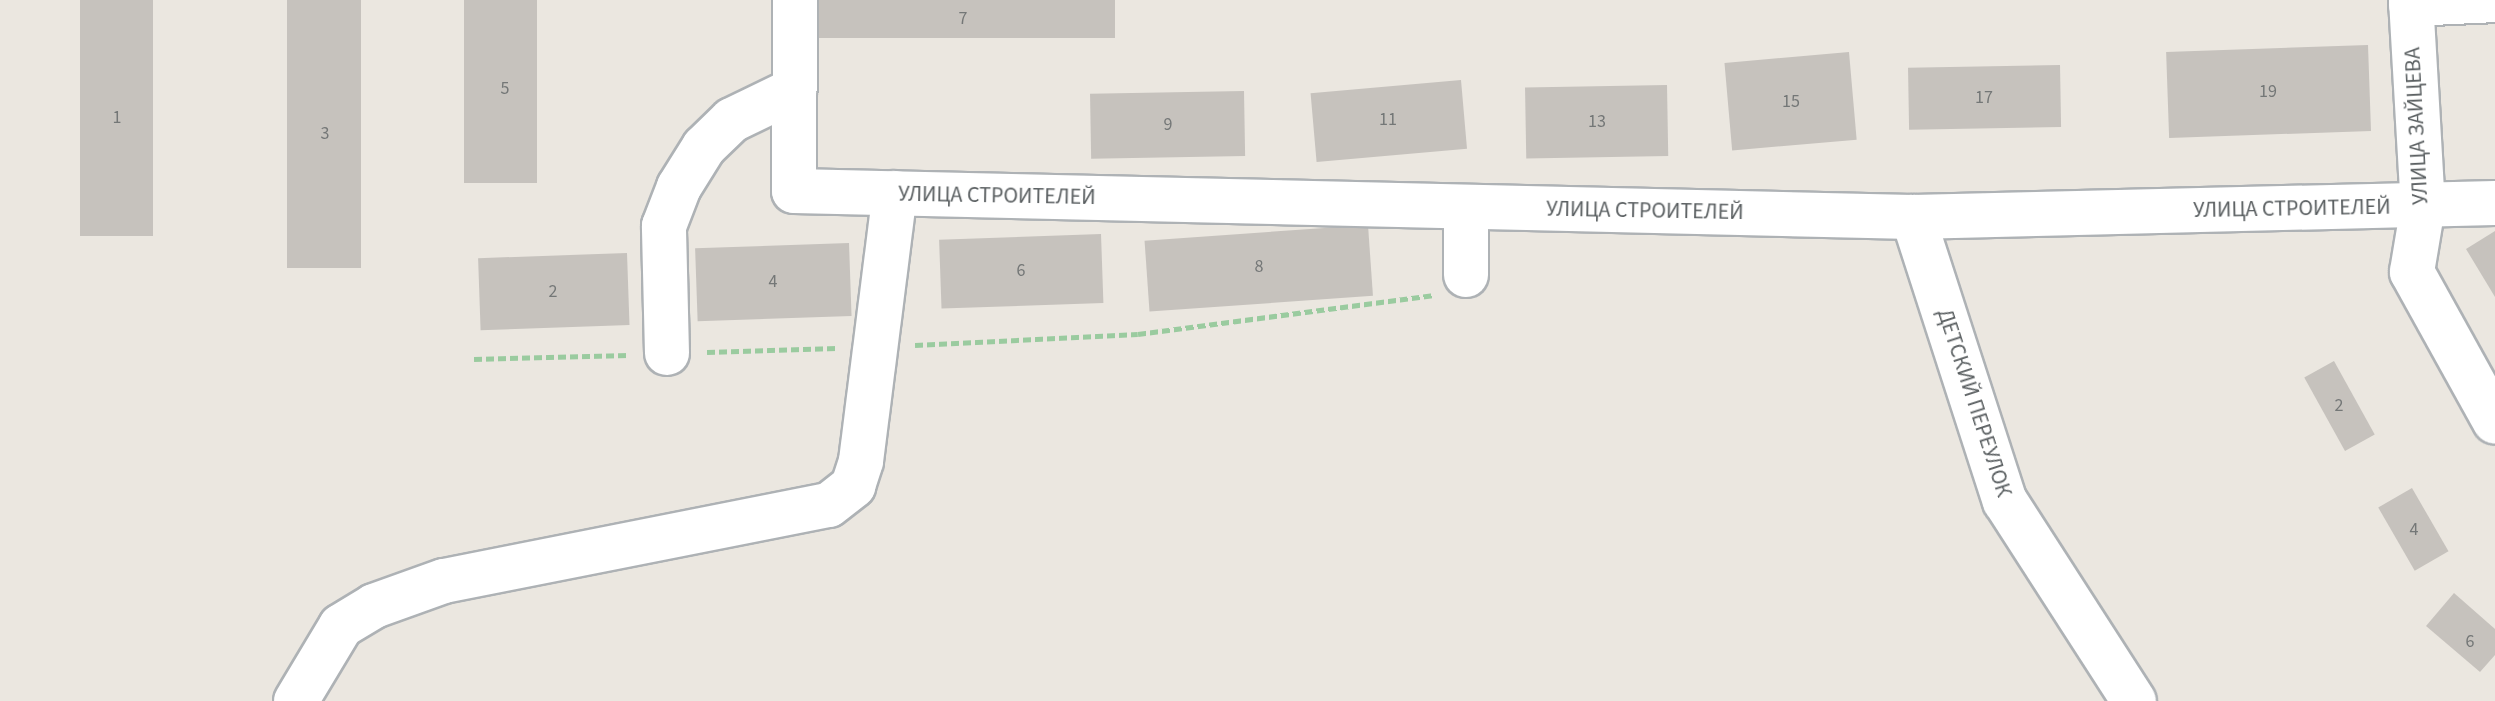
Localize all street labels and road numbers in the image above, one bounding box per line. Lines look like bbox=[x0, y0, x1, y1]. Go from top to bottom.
street label: УЛИЦА ЗАЙЦЕВА bbox=[2400, 47, 2434, 205]
street label: УЛИЦА СТРОИТЕЛЕЙ bbox=[898, 181, 1096, 211]
street label: УЛИЦА СТРОИТЕЛЕЙ bbox=[2193, 194, 2391, 224]
street label: УЛИЦА СТРОИТЕЛЕЙ bbox=[1546, 196, 1744, 226]
street label: ДЕТСКИЙ ПЕРЕУЛОК bbox=[1931, 306, 2017, 500]

